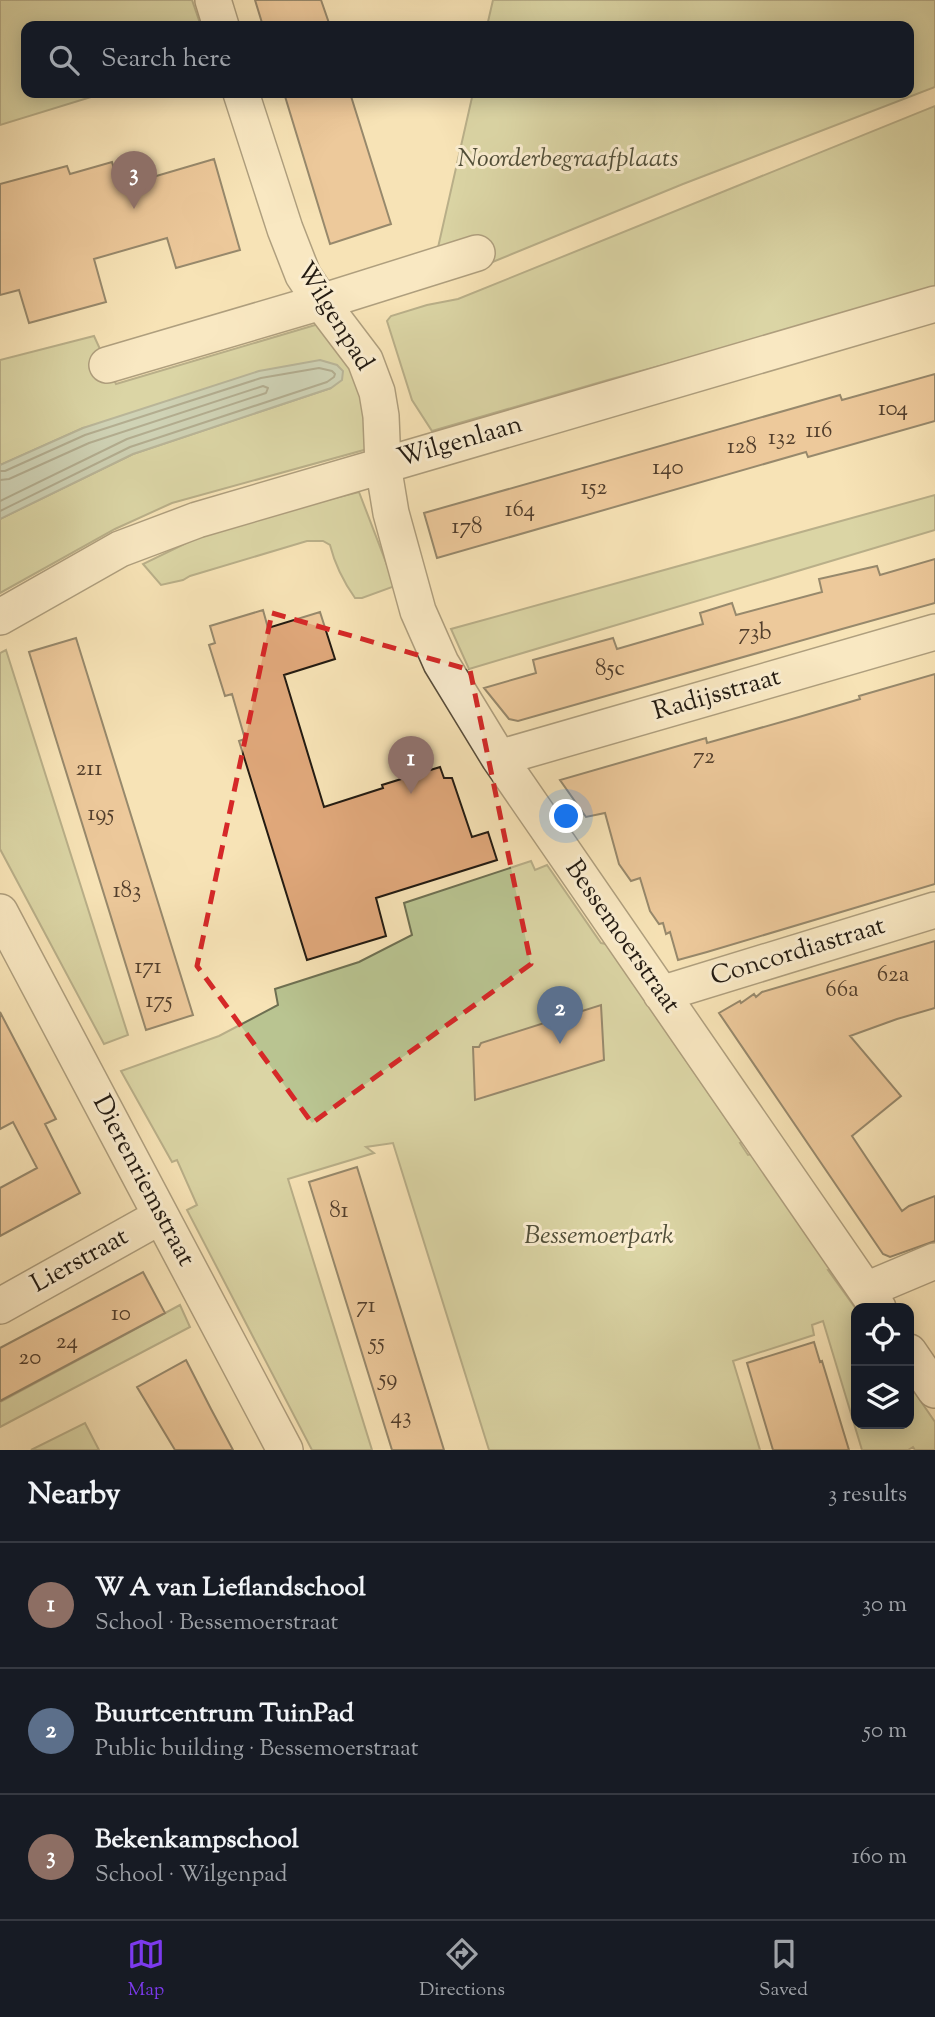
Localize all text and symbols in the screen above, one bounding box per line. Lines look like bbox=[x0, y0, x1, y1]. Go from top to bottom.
search box bbox=[21, 21, 914, 98]
icon: search bbox=[45, 41, 83, 79]
text: Search here bbox=[101, 41, 231, 78]
park label: Noorderbegraafplaats bbox=[458, 141, 678, 178]
pin: 3 bbox=[111, 151, 157, 209]
street label: Wilgenpad bbox=[286, 255, 382, 379]
house number: 104 bbox=[878, 393, 908, 426]
street label: Wilgenlaan bbox=[393, 407, 527, 477]
house number: 116 bbox=[805, 415, 833, 448]
house number: 132 bbox=[768, 422, 796, 455]
house number: 128 bbox=[727, 431, 757, 464]
house number: 140 bbox=[652, 452, 684, 485]
house number: 152 bbox=[581, 472, 607, 505]
house number: 164 bbox=[505, 494, 535, 527]
house number: 178 bbox=[452, 511, 482, 544]
house number: 73b bbox=[738, 617, 772, 650]
house number: 85c bbox=[595, 653, 625, 686]
street label: Radijsstraat bbox=[649, 659, 785, 731]
pin: 1 bbox=[388, 736, 434, 794]
house number: 72 bbox=[693, 741, 715, 774]
house number: 211 bbox=[76, 753, 102, 786]
house number: 195 bbox=[88, 798, 115, 831]
your location bbox=[549, 799, 583, 833]
street label: Bessemoerstraat bbox=[555, 853, 689, 1021]
house number: 183 bbox=[113, 875, 141, 908]
street label: Concordiastraat bbox=[706, 908, 890, 996]
house number: 171 bbox=[134, 951, 162, 984]
house number: 62a bbox=[877, 959, 910, 992]
house number: 66a bbox=[825, 974, 859, 1007]
house number: 175 bbox=[145, 985, 173, 1018]
pin: 2 bbox=[537, 986, 583, 1044]
street label: Dierenriemstraat bbox=[82, 1089, 204, 1273]
house number: 81 bbox=[329, 1195, 349, 1228]
park label: Bessemoerpark bbox=[524, 1218, 674, 1255]
street label: Lierstraat bbox=[25, 1219, 136, 1303]
house number: 71 bbox=[356, 1290, 376, 1323]
house number: 10 bbox=[111, 1298, 131, 1331]
map controls bbox=[851, 1303, 914, 1429]
button: locate bbox=[851, 1303, 914, 1366]
house number: 24 bbox=[56, 1326, 78, 1359]
house number: 55 bbox=[367, 1327, 385, 1360]
house number: 20 bbox=[19, 1342, 41, 1375]
house number: 59 bbox=[376, 1363, 398, 1396]
button: layers bbox=[851, 1366, 914, 1429]
house number: 43 bbox=[391, 1401, 411, 1434]
text: Nearby bbox=[28, 1474, 120, 1517]
text: 3 results bbox=[828, 1479, 907, 1512]
text: W A van Lieflandschool bbox=[95, 1570, 366, 1607]
text: 1 bbox=[47, 1589, 55, 1622]
text: 30 m bbox=[862, 1589, 907, 1622]
text: School · Bessemoerstraat bbox=[95, 1607, 338, 1640]
text: Buurtcentrum TuinPad bbox=[95, 1696, 354, 1733]
text: 2 bbox=[46, 1715, 56, 1748]
text: 50 m bbox=[863, 1715, 907, 1748]
text: Public building · Bessemoerstraat bbox=[95, 1733, 419, 1766]
text: Bekenkampschool bbox=[95, 1822, 299, 1859]
text: 3 bbox=[46, 1841, 56, 1874]
text: 160 m bbox=[852, 1841, 907, 1874]
text: School · Wilgenpad bbox=[95, 1859, 287, 1892]
tab: Map bbox=[127, 1935, 165, 2004]
tab: Directions bbox=[419, 1935, 505, 2004]
tab: Saved bbox=[759, 1935, 808, 2004]

